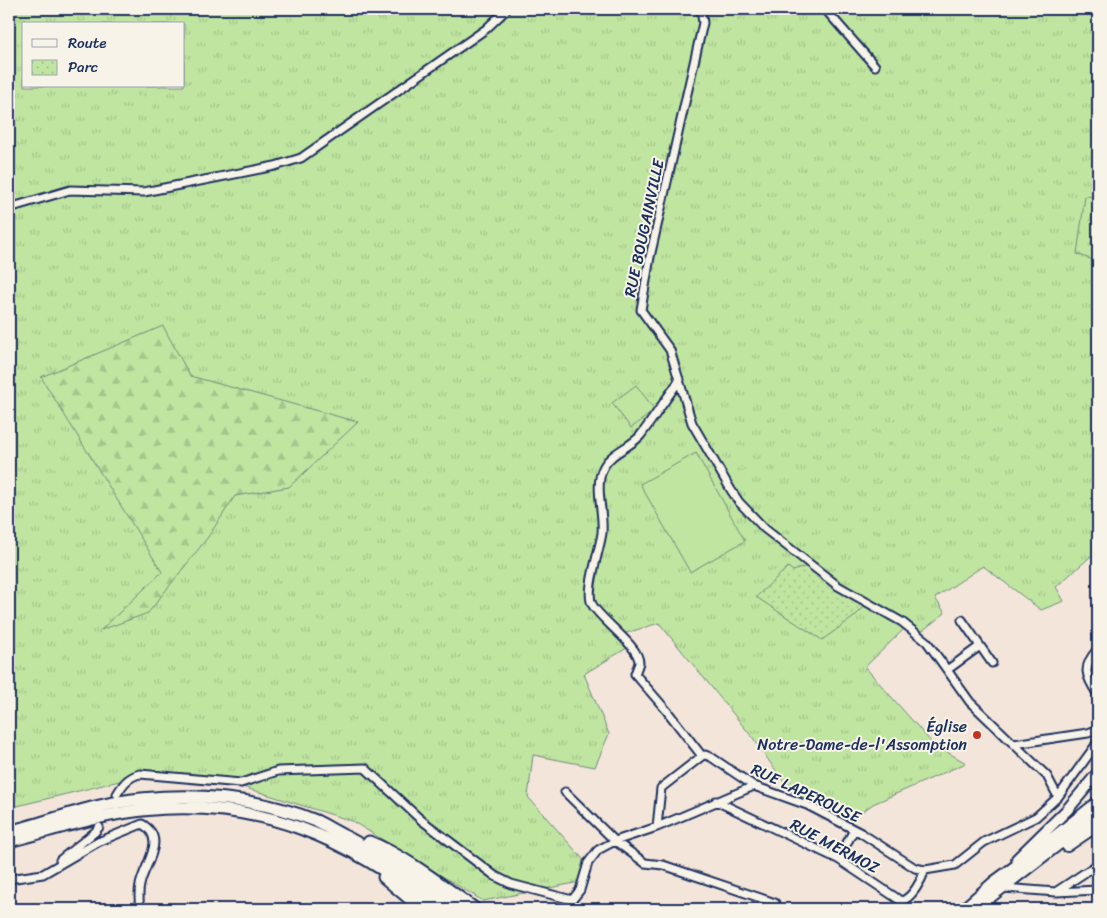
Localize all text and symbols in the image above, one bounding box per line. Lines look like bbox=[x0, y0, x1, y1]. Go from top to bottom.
legend bbox=[22, 22, 185, 88]
text: Route bbox=[68, 30, 107, 56]
text: Parc bbox=[68, 54, 98, 80]
street label: RUE BOUGAINVILLE bbox=[615, 155, 673, 300]
place label: Église Notre-Dame-de-l'Assomption bbox=[757, 712, 967, 759]
marker: Église Notre-Dame-de-l'Assomption bbox=[971, 729, 983, 741]
street label: RUE LAPEROUSE bbox=[746, 755, 867, 832]
street label: RUE MERMOZ bbox=[785, 810, 886, 882]

